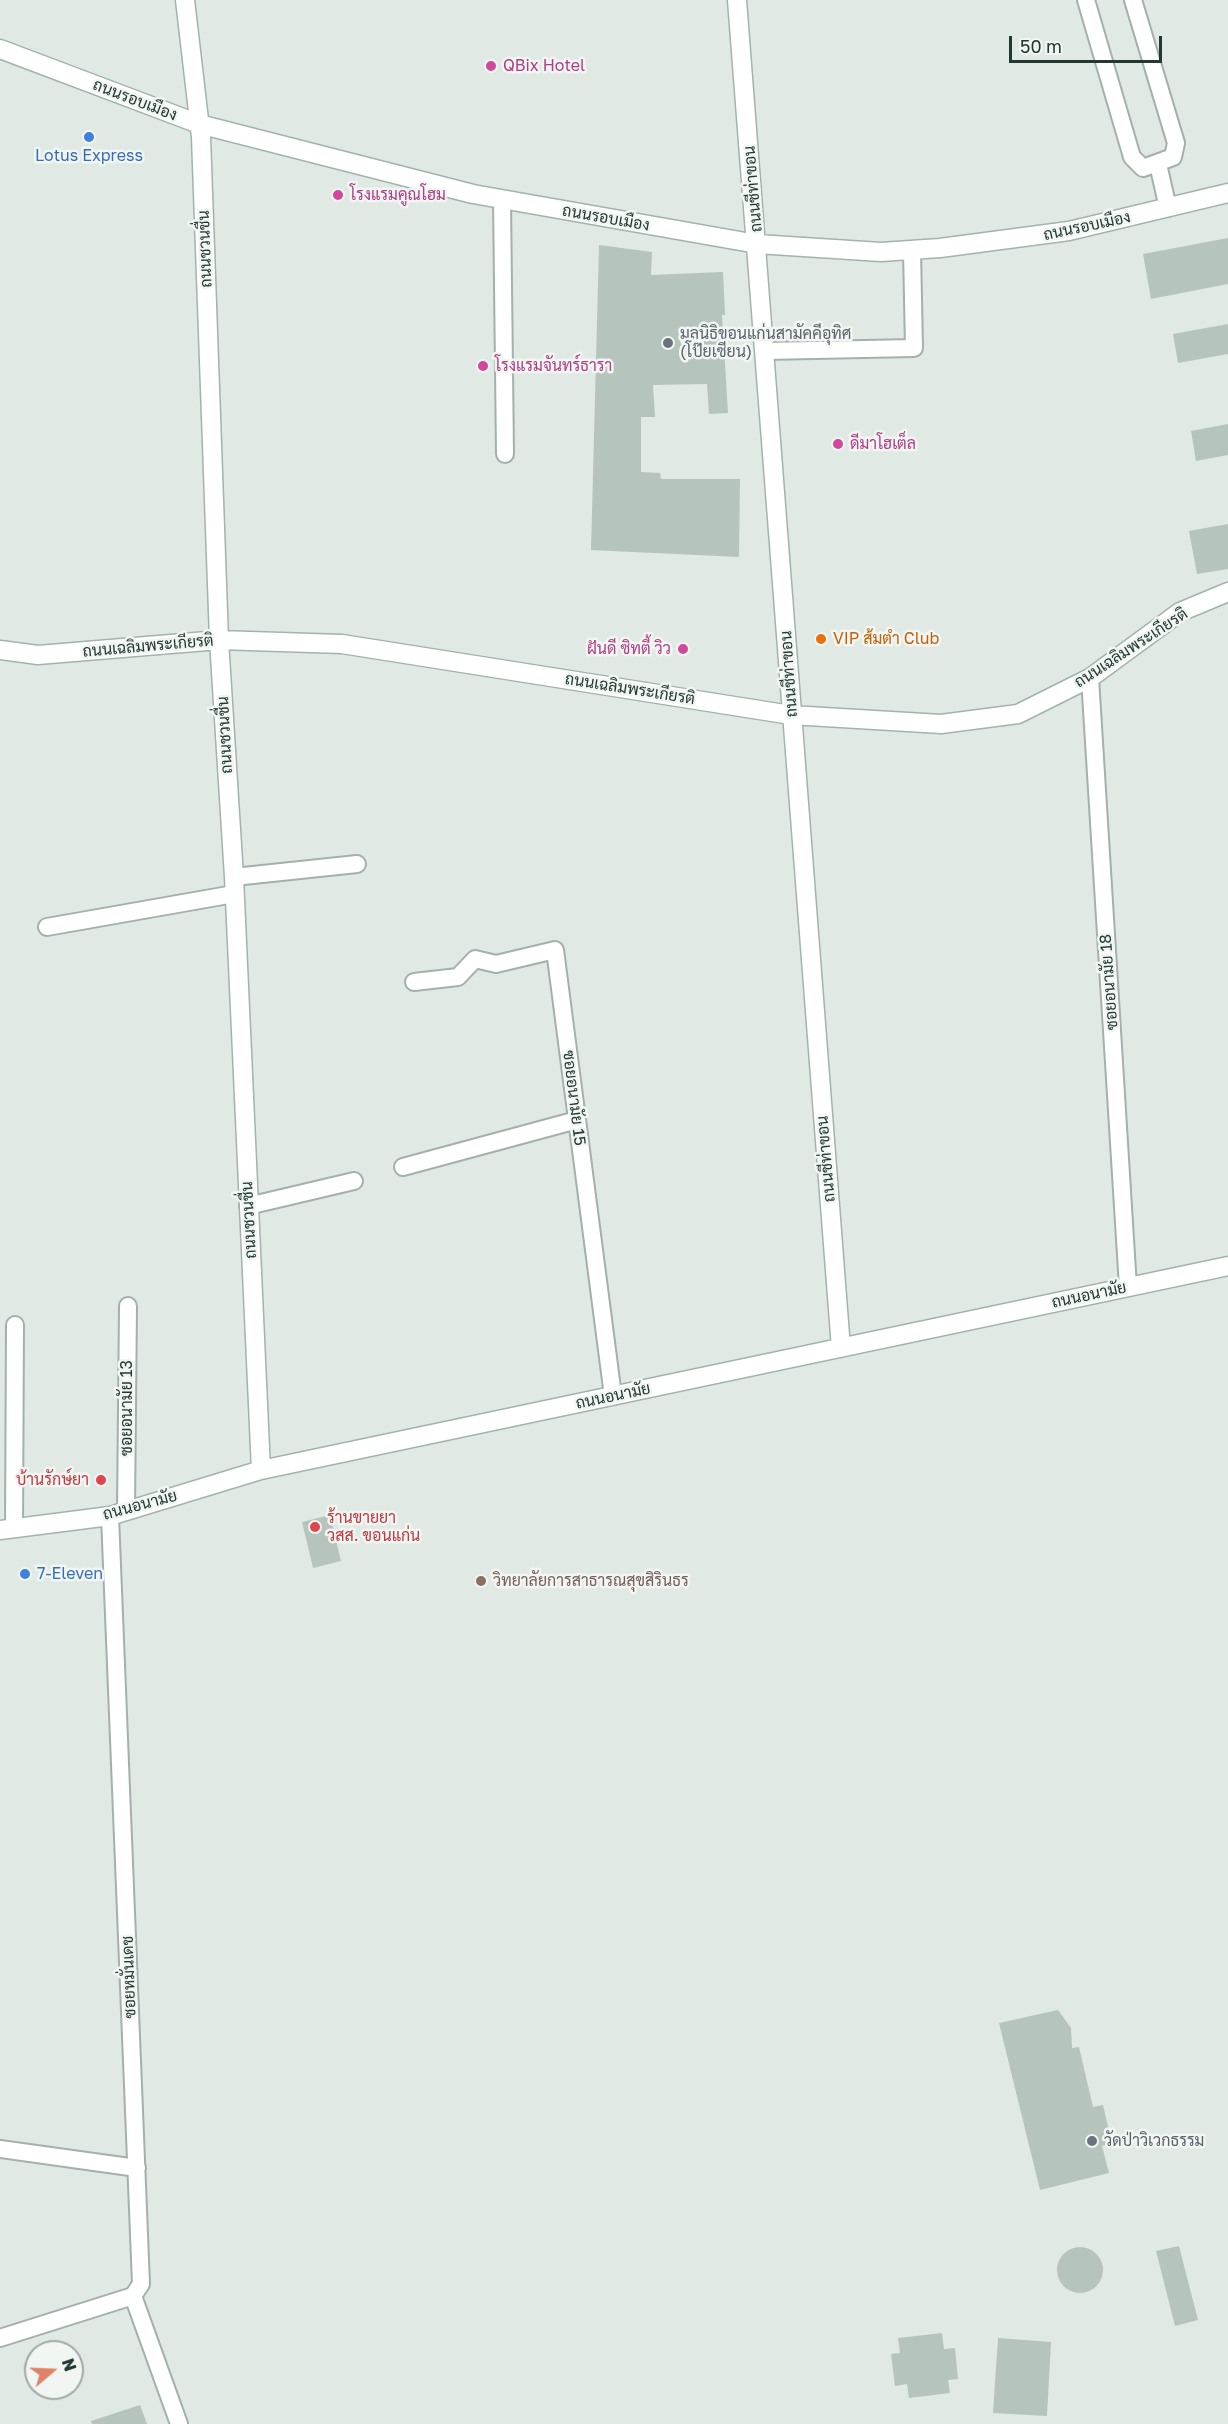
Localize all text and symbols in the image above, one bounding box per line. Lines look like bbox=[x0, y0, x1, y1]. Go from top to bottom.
scale bar bbox=[1012, 24, 1165, 62]
text: 50 m bbox=[1020, 35, 1062, 57]
place label: QBix Hotel bbox=[503, 56, 585, 76]
marker: QBix Hotel bbox=[484, 59, 498, 73]
street label: ถนนรอบเมือง bbox=[90, 75, 180, 125]
marker: Lotus Express bbox=[82, 130, 96, 144]
street label: ถนนชีท่าขอน bbox=[740, 145, 766, 233]
place label: Lotus Express bbox=[35, 146, 143, 166]
place label: โรงแรมคูณโฮม bbox=[350, 185, 446, 205]
marker: โรงแรมคูณโฮม bbox=[331, 188, 345, 202]
street label: ถนนรอบเมือง bbox=[561, 201, 651, 235]
street label: ถนนรอบเมือง bbox=[1042, 207, 1132, 245]
street label: ถนนชวนชื่น bbox=[194, 210, 216, 288]
place label: มูลนิธิขอนแก่นสามัคคีอุทิศ (โป๊ยเซียน) bbox=[680, 324, 851, 362]
marker: มูลนิธิขอนแก่นสามัคคีอุทิศ (โป๊ยเซียน) bbox=[661, 336, 675, 350]
place label: โรงแรมจันทร์ธารา bbox=[495, 356, 612, 376]
marker: โรงแรมจันทร์ธารา bbox=[476, 359, 490, 373]
place label: ดีมาโฮเต็ล bbox=[850, 434, 916, 454]
marker: ดีมาโฮเต็ล bbox=[831, 437, 845, 451]
street label: ถนนเฉลิมพระเกียรติ bbox=[1071, 604, 1191, 692]
place label: VIP ส้มตำ Club bbox=[833, 629, 939, 649]
street label: ถนนชีท่าขอน bbox=[776, 630, 802, 718]
street label: ถนนเฉลิมพระเกียรติ bbox=[82, 631, 214, 661]
marker: VIP ส้มตำ Club bbox=[814, 632, 828, 646]
place label: ฝันดี ซิทตี้ วิว bbox=[587, 639, 671, 659]
marker: ฝันดี ซิทตี้ วิว bbox=[676, 642, 690, 656]
street label: ถนนเฉลิมพระเกียรติ bbox=[564, 669, 696, 709]
street label: ถนนชวนชื่น bbox=[213, 696, 237, 774]
street label: ซอยอนามัย 18 bbox=[1096, 933, 1122, 1031]
street label: ซอยอนามัย 15 bbox=[559, 1049, 589, 1147]
street label: ถนนชีท่าขอน bbox=[813, 1115, 839, 1203]
street label: ถนนชวนชื่น bbox=[237, 1181, 261, 1259]
street label: ถนนอนามัย bbox=[1050, 1278, 1128, 1312]
street label: ซอยอนามัย 13 bbox=[117, 1360, 137, 1456]
street label: ถนนอนามัย bbox=[574, 1379, 652, 1413]
place label: บ้านรักษ์ยา bbox=[16, 1470, 89, 1490]
marker: บ้านรักษ์ยา bbox=[94, 1473, 108, 1487]
street label: ถนนอนามัย bbox=[101, 1486, 179, 1524]
place label: ร้านขายยา วสส. ขอนแก่น bbox=[327, 1508, 420, 1546]
marker: ร้านขายยา วสส. ขอนแก่น bbox=[308, 1520, 322, 1534]
place label: 7-Eleven bbox=[37, 1564, 103, 1584]
marker: 7-Eleven bbox=[18, 1567, 32, 1581]
place label: วิทยาลัยการสาธารณสุขสิรินธร bbox=[493, 1571, 689, 1591]
marker: วิทยาลัยการสาธารณสุขสิรินธร bbox=[474, 1574, 488, 1588]
street label: ซอยหมั่นเดช bbox=[118, 1935, 140, 2019]
place label: วัดป่าวิเวกธรรม bbox=[1104, 2131, 1204, 2151]
marker: วัดป่าวิเวกธรรม bbox=[1085, 2134, 1099, 2148]
north arrow bbox=[24, 2340, 84, 2400]
text: N bbox=[58, 2356, 81, 2374]

